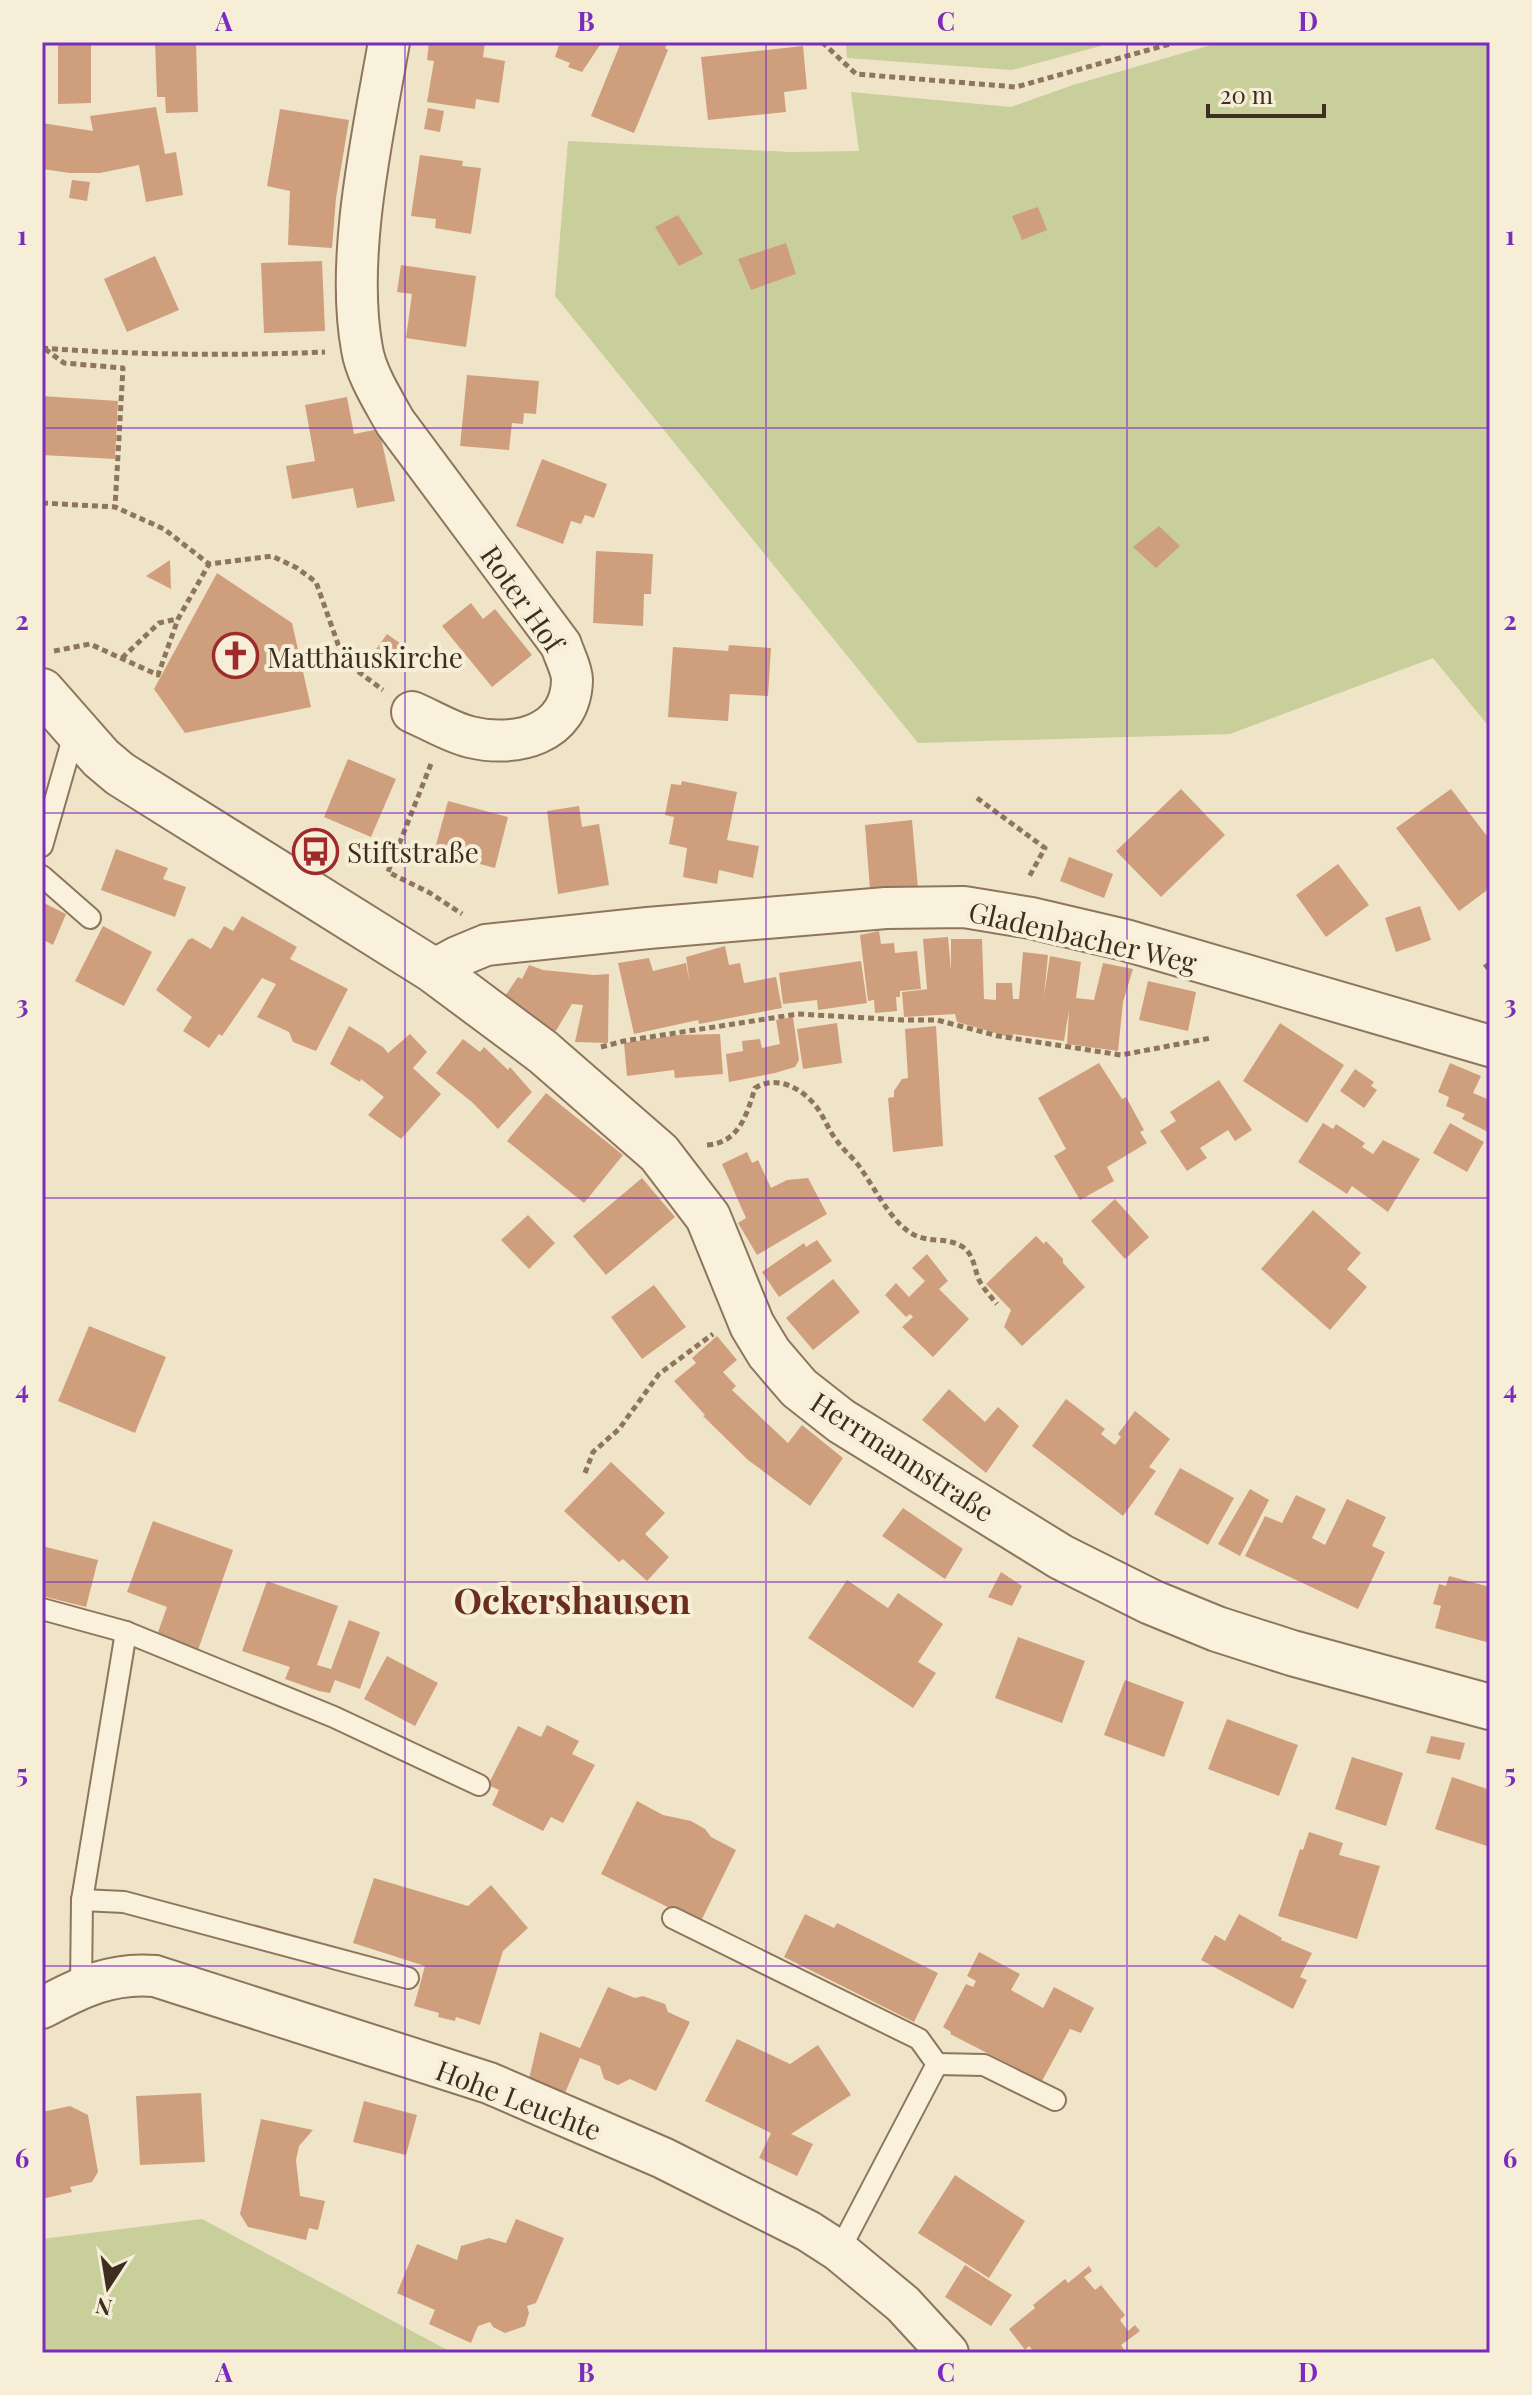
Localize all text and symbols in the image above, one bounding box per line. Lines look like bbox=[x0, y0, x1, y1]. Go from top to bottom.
text: A bbox=[214, 3, 233, 38]
text: B bbox=[577, 3, 595, 38]
text: C bbox=[937, 3, 955, 38]
text: D bbox=[1298, 3, 1318, 38]
scale bar bbox=[1208, 68, 1324, 118]
text: 20 m bbox=[1220, 78, 1273, 110]
text: 1 bbox=[17, 217, 27, 252]
text: 1 bbox=[1505, 217, 1515, 252]
street label: Roter Hof bbox=[473, 538, 575, 661]
text: 2 bbox=[15, 602, 29, 637]
text: 2 bbox=[1503, 602, 1517, 637]
church icon: Matthäuskirche bbox=[212, 632, 260, 680]
place label: Matthäuskirche bbox=[267, 638, 463, 675]
bus stop icon: Stiftstraße bbox=[292, 827, 340, 875]
place label: Stiftstraße bbox=[347, 833, 479, 870]
street label: Gladenbacher Weg bbox=[965, 892, 1201, 980]
text: 3 bbox=[16, 986, 28, 1021]
text: 3 bbox=[1504, 986, 1516, 1021]
text: 4 bbox=[15, 1371, 29, 1406]
text: 4 bbox=[1503, 1371, 1517, 1406]
street label: Herrmannstraße bbox=[804, 1383, 1002, 1529]
district label: Ockershausen bbox=[453, 1575, 691, 1623]
text: 5 bbox=[16, 1755, 28, 1790]
text: 5 bbox=[1504, 1755, 1516, 1790]
street label: Hohe Leuchte bbox=[431, 2050, 607, 2148]
text: 6 bbox=[15, 2140, 29, 2175]
text: 6 bbox=[1503, 2140, 1517, 2175]
north arrow bbox=[68, 2247, 148, 2327]
text: N bbox=[93, 2291, 115, 2324]
text: A bbox=[214, 2354, 233, 2389]
text: B bbox=[577, 2354, 595, 2389]
text: C bbox=[937, 2354, 955, 2389]
text: D bbox=[1298, 2354, 1318, 2389]

